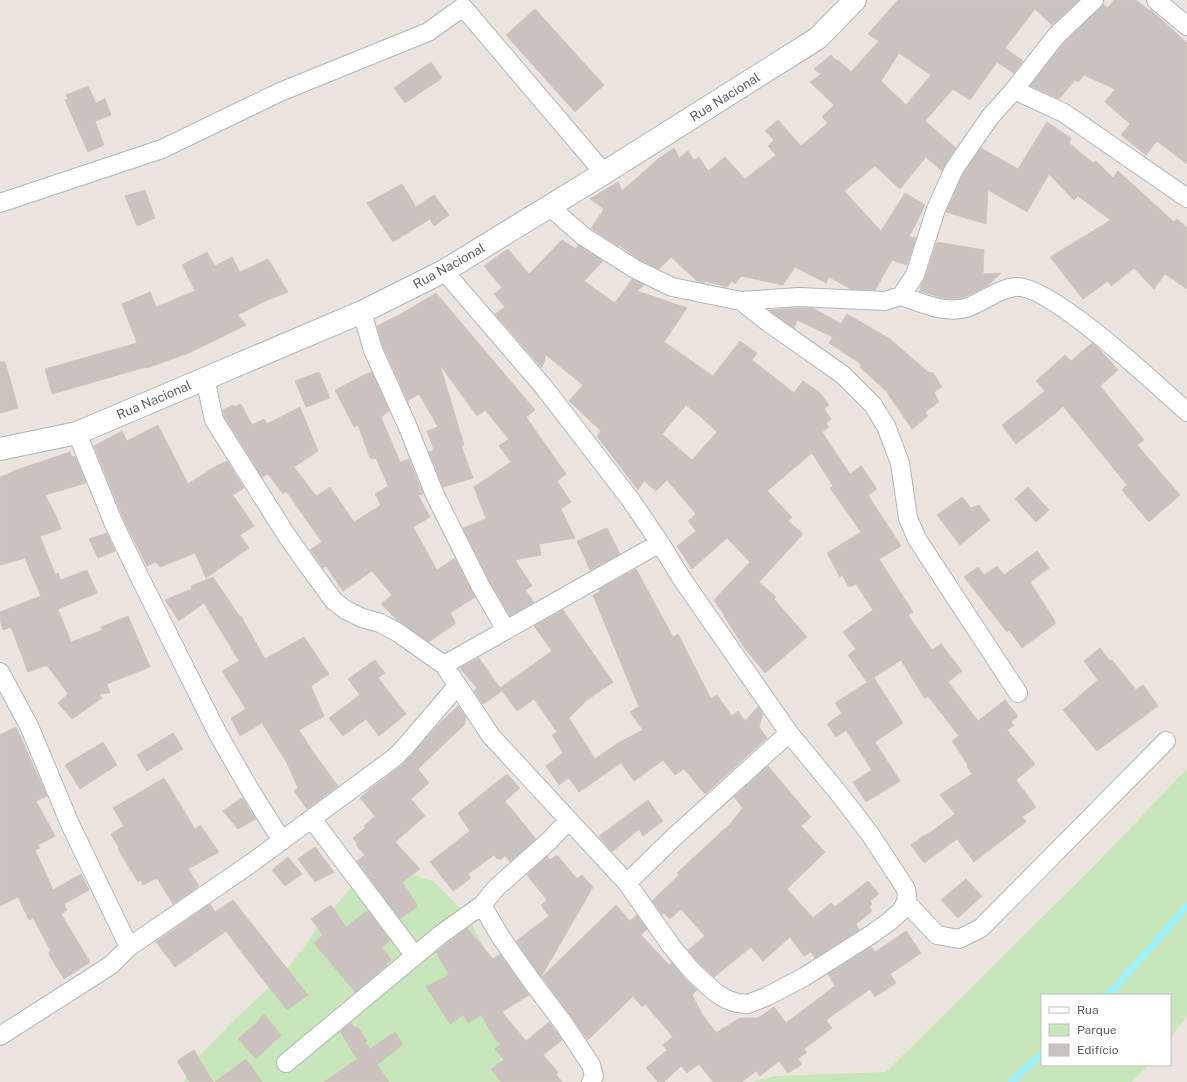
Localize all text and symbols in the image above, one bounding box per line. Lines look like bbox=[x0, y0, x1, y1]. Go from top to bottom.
street label: Rua Nacional bbox=[687, 69, 763, 124]
street label: Rua Nacional bbox=[411, 240, 488, 292]
street label: Rua Nacional bbox=[114, 378, 194, 422]
legend bbox=[1041, 994, 1171, 1066]
text: Rua bbox=[1077, 1003, 1099, 1017]
text: Parque bbox=[1077, 1023, 1117, 1037]
text: Edifício bbox=[1077, 1043, 1119, 1057]

